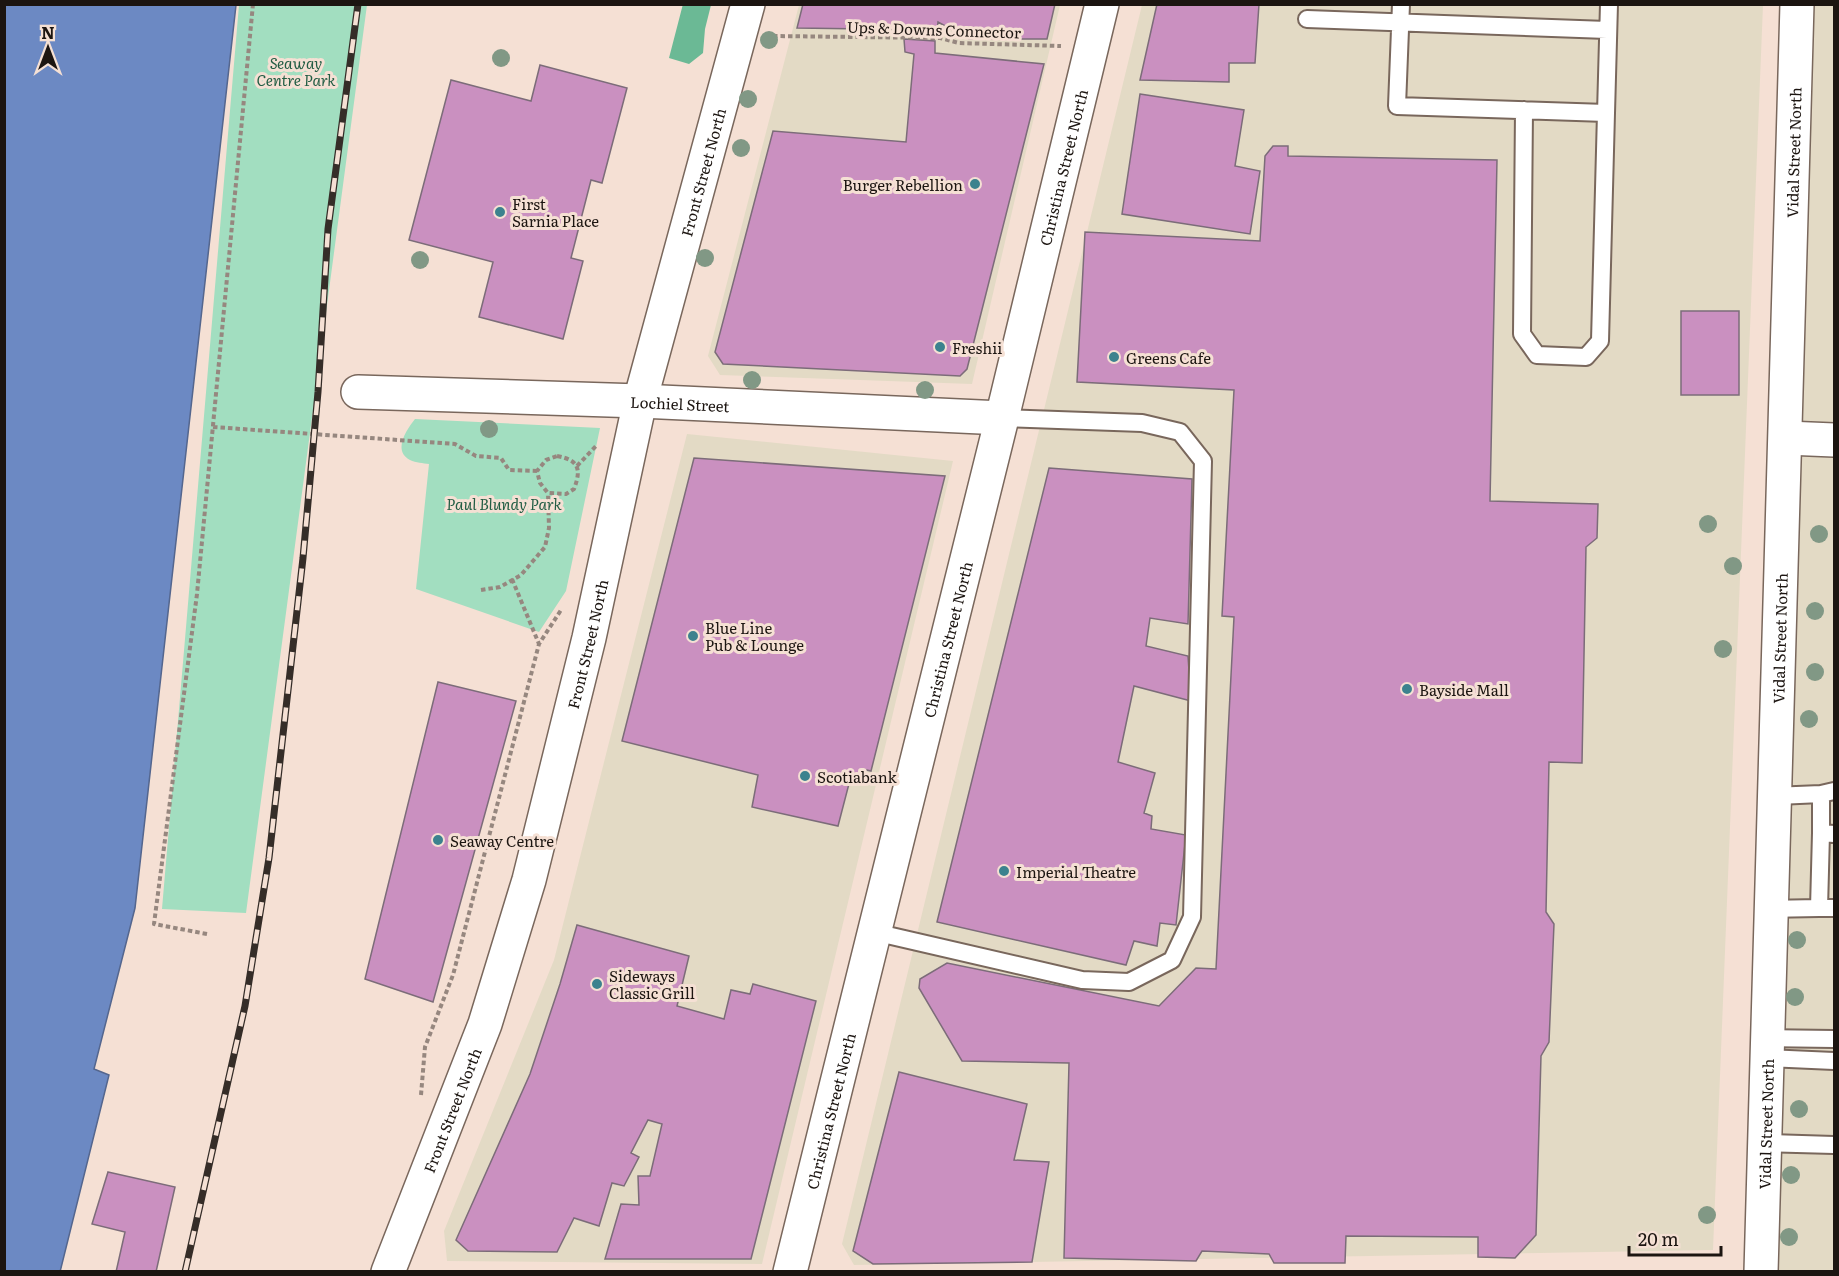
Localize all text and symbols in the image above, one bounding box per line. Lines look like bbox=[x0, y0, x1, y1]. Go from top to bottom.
street label: Ups & Downs Connector bbox=[847, 14, 1021, 44]
north arrow bbox=[18, 18, 78, 78]
text: N bbox=[41, 20, 55, 44]
park label: Seaway Centre Park bbox=[256, 51, 336, 91]
street label: Christina Street North bbox=[1033, 86, 1093, 248]
street label: Vidal Street North bbox=[1779, 87, 1806, 218]
street label: Front Street North bbox=[674, 105, 731, 239]
place label: Burger Rebellion bbox=[843, 173, 963, 196]
marker: Burger Rebellion bbox=[968, 177, 982, 191]
place label: First Sarnia Place bbox=[512, 192, 599, 232]
marker: First Sarnia Place bbox=[493, 205, 507, 219]
place label: Freshii bbox=[952, 336, 1002, 359]
marker: Freshii bbox=[933, 340, 947, 354]
place label: Greens Cafe bbox=[1126, 346, 1211, 369]
marker: Greens Cafe bbox=[1107, 350, 1121, 364]
street label: Lochiel Street bbox=[630, 389, 730, 417]
park label: Paul Blundy Park bbox=[446, 492, 562, 515]
street label: Christina Street North bbox=[917, 558, 978, 720]
street label: Vidal Street North bbox=[1766, 573, 1792, 704]
street label: Front Street North bbox=[560, 577, 613, 711]
place label: Blue Line Pub & Lounge bbox=[705, 616, 804, 656]
marker: Blue Line Pub & Lounge bbox=[686, 629, 700, 643]
place label: Bayside Mall bbox=[1419, 678, 1509, 701]
marker: Bayside Mall bbox=[1400, 682, 1414, 696]
place label: Scotiabank bbox=[817, 765, 898, 788]
marker: Scotiabank bbox=[798, 769, 812, 783]
place label: Seaway Centre bbox=[450, 829, 554, 852]
marker: Seaway Centre bbox=[431, 833, 445, 847]
place label: Imperial Theatre bbox=[1016, 860, 1136, 883]
marker: Imperial Theatre bbox=[997, 864, 1011, 878]
place label: Sideways Classic Grill bbox=[609, 964, 695, 1004]
marker: Sideways Classic Grill bbox=[590, 977, 604, 991]
street label: Christina Street North bbox=[800, 1030, 861, 1192]
street label: Front Street North bbox=[417, 1044, 486, 1176]
street label: Vidal Street North bbox=[1752, 1058, 1779, 1190]
scale bar bbox=[1629, 1219, 1720, 1257]
text: 20 m bbox=[1638, 1225, 1679, 1252]

